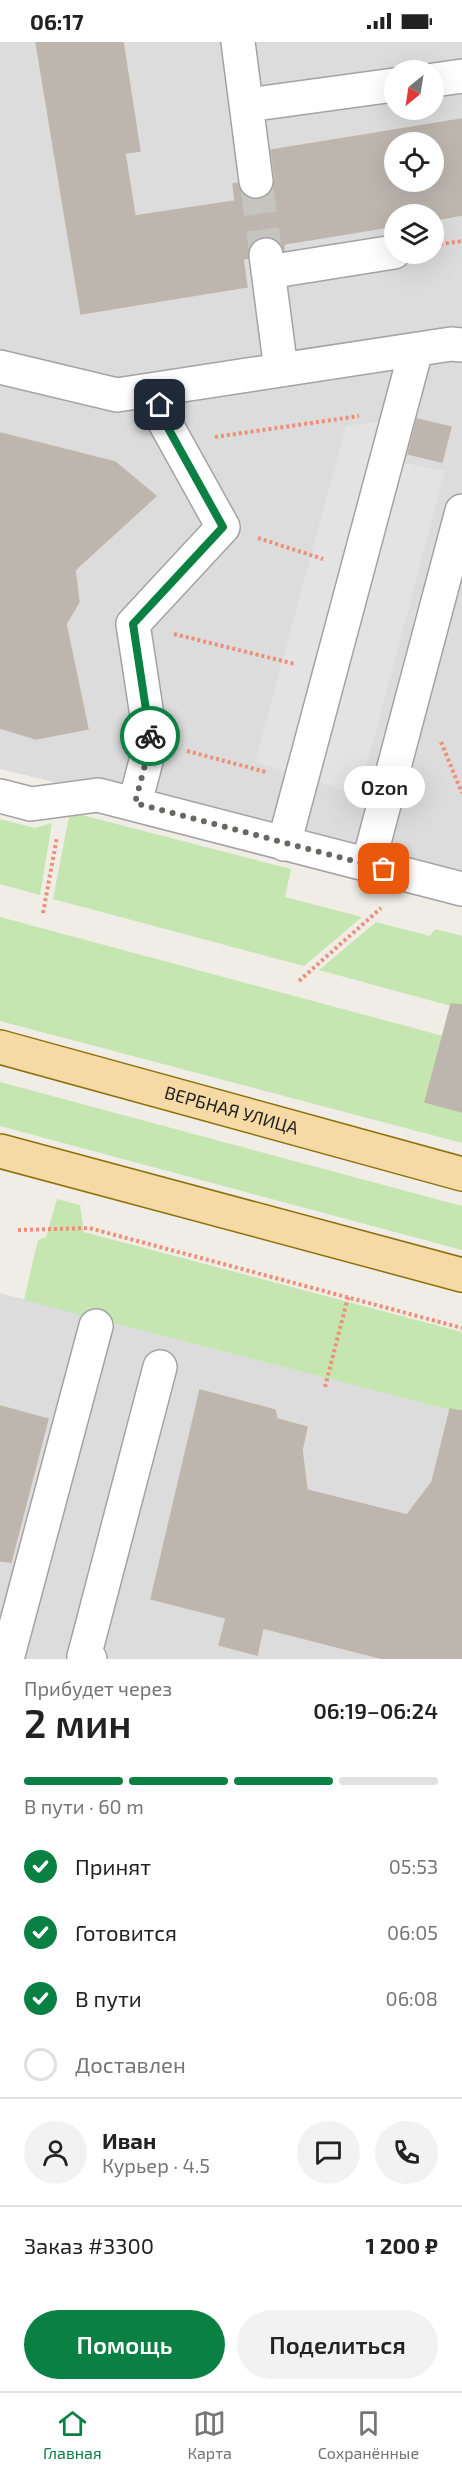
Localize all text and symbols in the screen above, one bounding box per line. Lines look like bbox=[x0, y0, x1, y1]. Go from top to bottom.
text: 06:17 bbox=[30, 8, 84, 34]
north arrow bbox=[384, 60, 444, 120]
map controls bbox=[384, 60, 444, 264]
button: locate bbox=[384, 132, 444, 192]
button: layers bbox=[384, 204, 444, 264]
pin bbox=[134, 379, 185, 430]
icon: home bbox=[143, 388, 176, 421]
courier bbox=[120, 706, 180, 766]
icon: bike bbox=[134, 720, 167, 753]
callout: Ozon bbox=[344, 767, 424, 809]
text: Ozon bbox=[361, 775, 408, 799]
pin bbox=[358, 843, 409, 894]
icon: bag bbox=[367, 852, 400, 885]
street label: ВЕРБНАЯ УЛИЦА bbox=[162, 1081, 302, 1139]
text: Прибудет через bbox=[24, 1676, 172, 1700]
text: 06:19–06:24 bbox=[313, 1697, 438, 1723]
text: 2 мин bbox=[24, 1699, 131, 1746]
text: В пути · 60 m bbox=[24, 1794, 144, 1818]
icon: check bbox=[24, 1850, 57, 1883]
text: Принят bbox=[75, 1853, 151, 1879]
text: 05:53 bbox=[389, 1854, 438, 1878]
icon: check bbox=[24, 1916, 57, 1949]
text: Готовится bbox=[75, 1919, 177, 1945]
text: 06:05 bbox=[387, 1920, 438, 1944]
icon: check bbox=[24, 1982, 57, 2015]
text: В пути bbox=[75, 1985, 142, 2011]
text: 06:08 bbox=[386, 1986, 438, 2010]
text: Доставлен bbox=[75, 2051, 186, 2077]
button: person bbox=[24, 2121, 87, 2184]
button: chat bbox=[297, 2121, 360, 2184]
button: phone bbox=[375, 2121, 438, 2184]
text: Иван bbox=[102, 2127, 156, 2153]
text: Курьер · 4.5 bbox=[102, 2153, 210, 2177]
text: Заказ #3300 bbox=[24, 2232, 154, 2258]
text: 1 200 ₽ bbox=[365, 2232, 438, 2258]
button: Помощь bbox=[24, 2310, 225, 2379]
button: Поделиться bbox=[237, 2310, 438, 2379]
tab: Главная bbox=[43, 2407, 102, 2462]
tab: Карта bbox=[187, 2407, 232, 2462]
tab: Сохранённые bbox=[318, 2407, 419, 2462]

